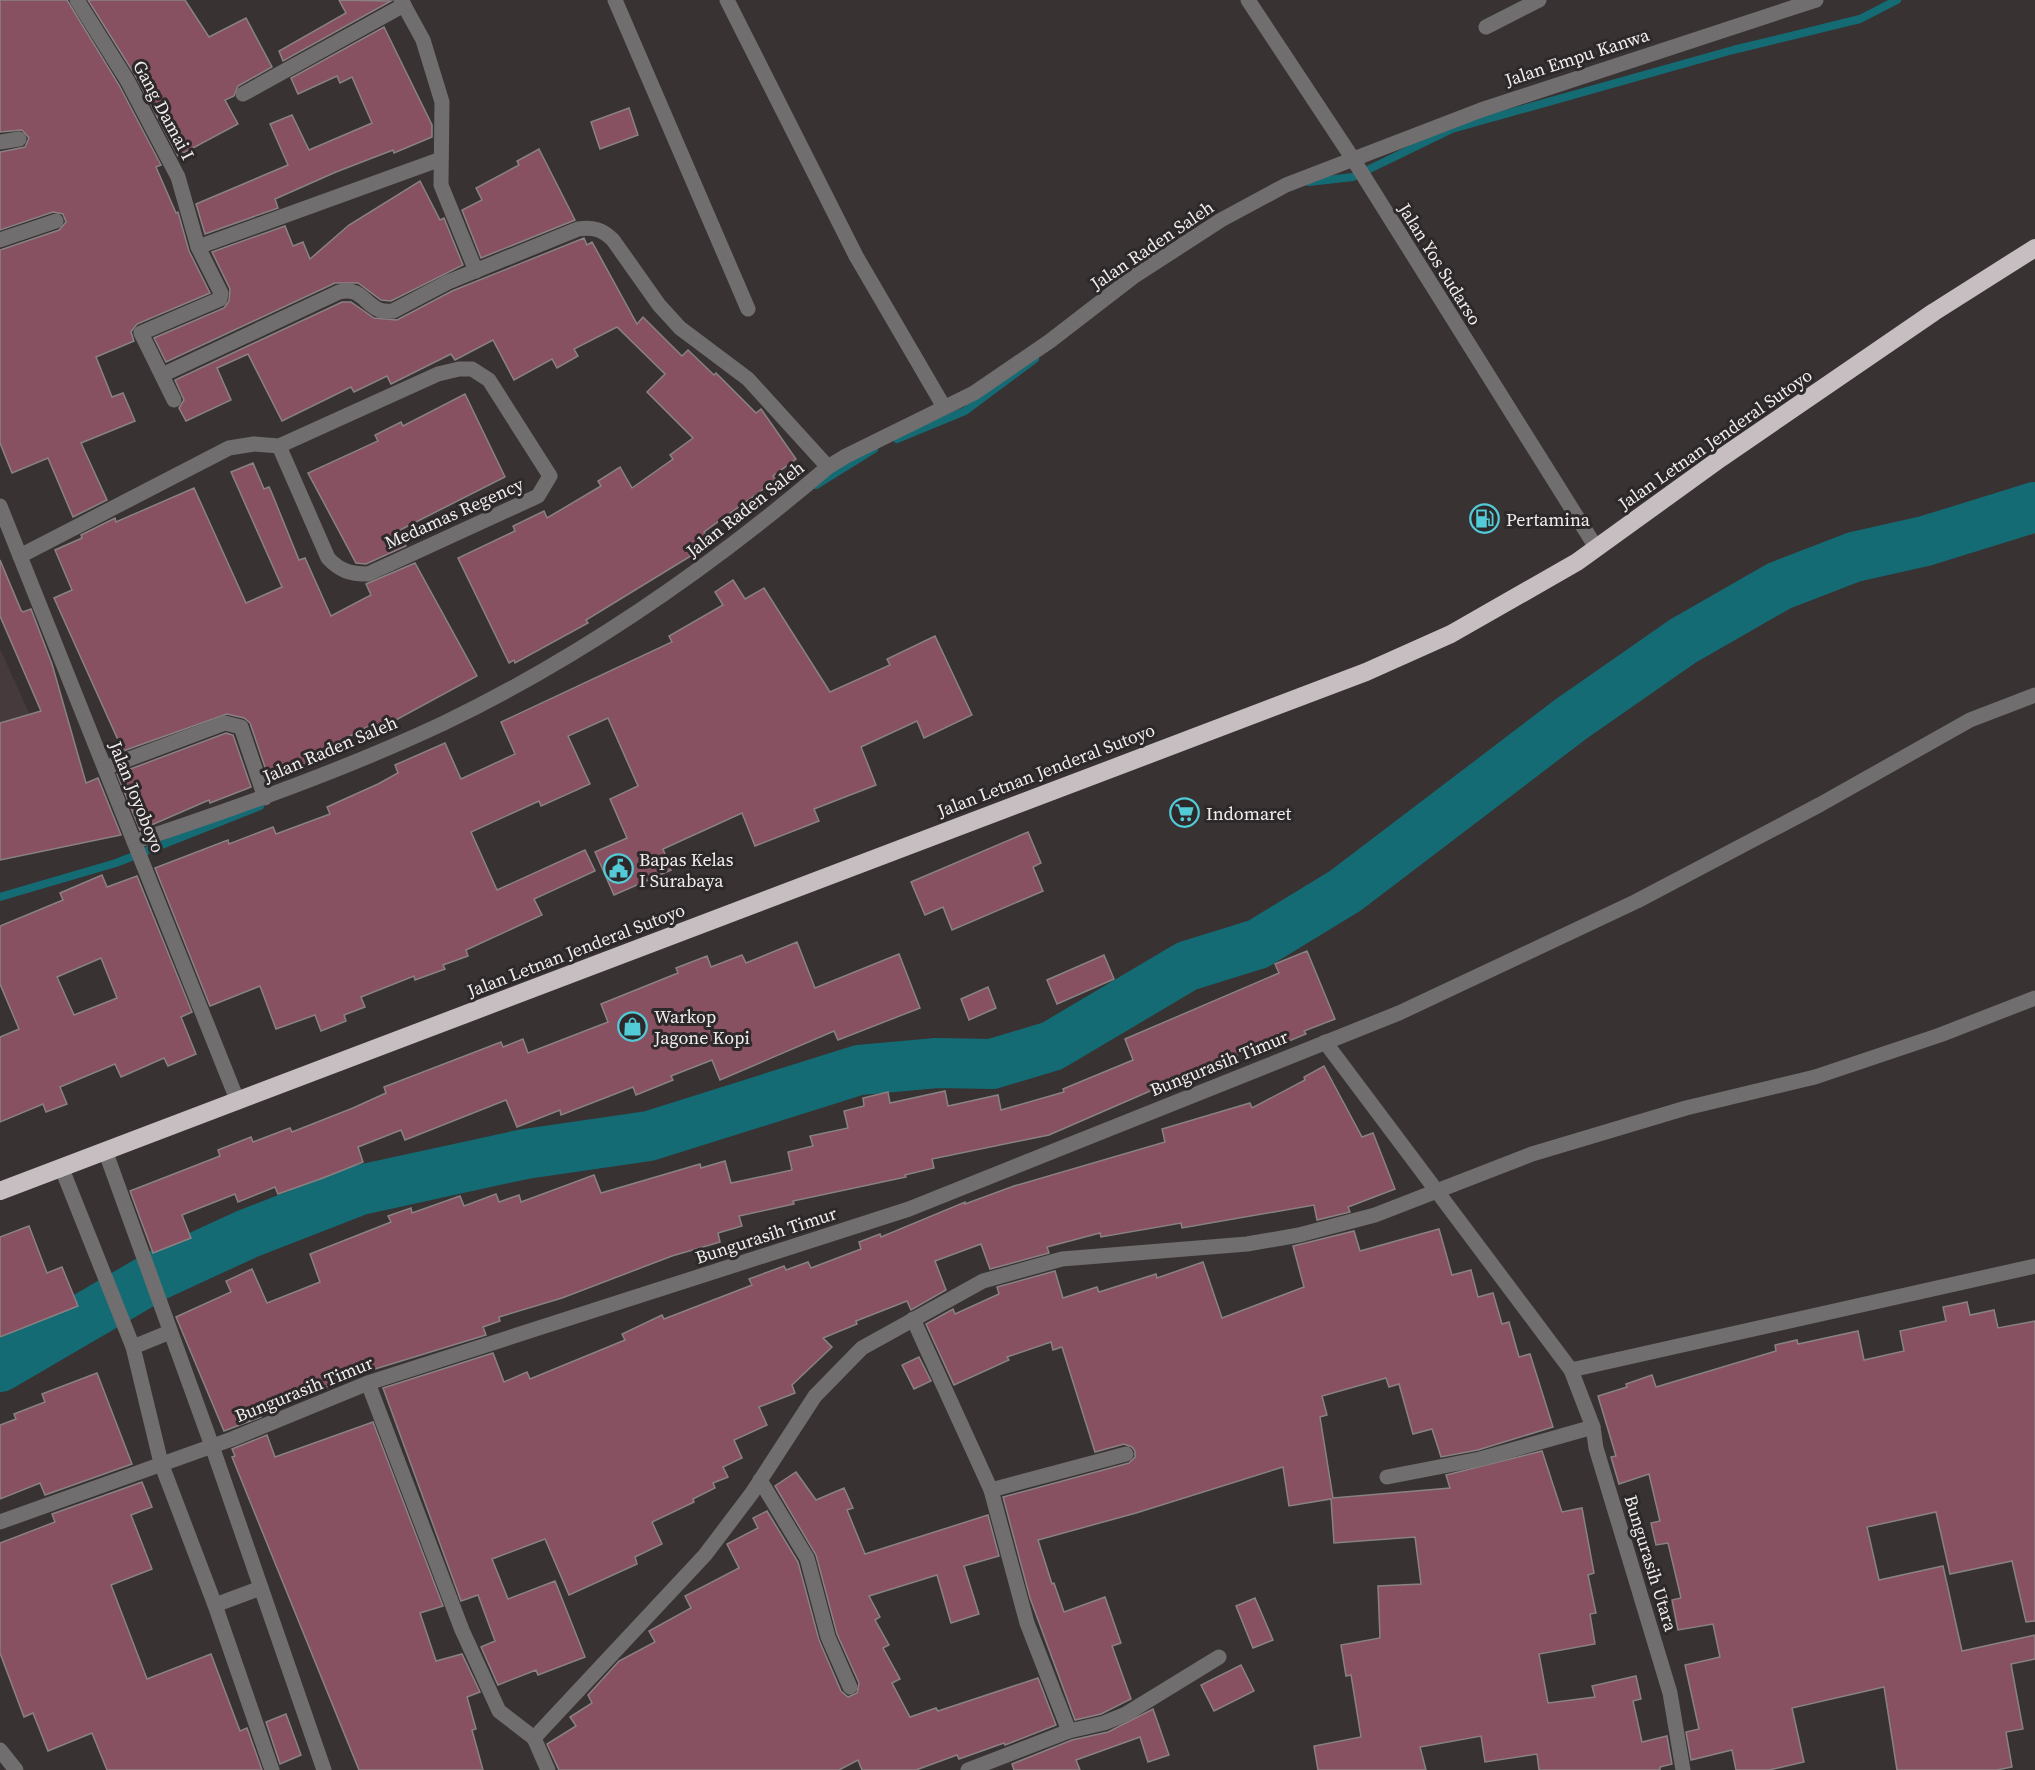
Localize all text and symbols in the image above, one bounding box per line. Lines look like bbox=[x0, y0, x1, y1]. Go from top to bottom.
street label: Jalan Empu Kanwa bbox=[1501, 22, 1653, 92]
street label: Gang Damai I bbox=[127, 56, 201, 164]
street label: Jalan Raden Saleh bbox=[1085, 194, 1219, 296]
street label: Jalan Yos Sudarso bbox=[1392, 197, 1488, 330]
street label: Jalan Letnan Jenderal Sutoyo bbox=[1612, 362, 1817, 516]
street label: Jalan Raden Saleh bbox=[680, 455, 809, 564]
street label: Medamas Regency bbox=[381, 471, 528, 555]
fuel station icon: Pertamina bbox=[1469, 503, 1501, 535]
place label: Pertamina bbox=[1506, 507, 1591, 532]
street label: Jalan Raden Saleh bbox=[258, 709, 401, 789]
street label: Jalan Letnan Jenderal Sutoyo bbox=[933, 717, 1159, 823]
street label: Jalan Joyoboyo bbox=[103, 737, 171, 857]
supermarket icon: Indomaret bbox=[1169, 797, 1201, 829]
place label: Indomaret bbox=[1206, 801, 1292, 826]
place label: Bapas Kelas I Surabaya bbox=[639, 847, 734, 893]
public building icon: Bapas Kelas I Surabaya bbox=[602, 853, 634, 885]
street label: Jalan Letnan Jenderal Sutoyo bbox=[463, 897, 689, 1003]
place label: Warkop Jagone Kopi bbox=[653, 1004, 750, 1050]
shop icon: Warkop Jagone Kopi bbox=[617, 1010, 649, 1042]
street label: Bungurasih Timur bbox=[1146, 1024, 1292, 1102]
street label: Bungurasih Timur bbox=[692, 1200, 840, 1270]
street label: Bungurasih Timur bbox=[231, 1350, 377, 1428]
street label: Bungurasih Utara bbox=[1618, 1492, 1684, 1635]

